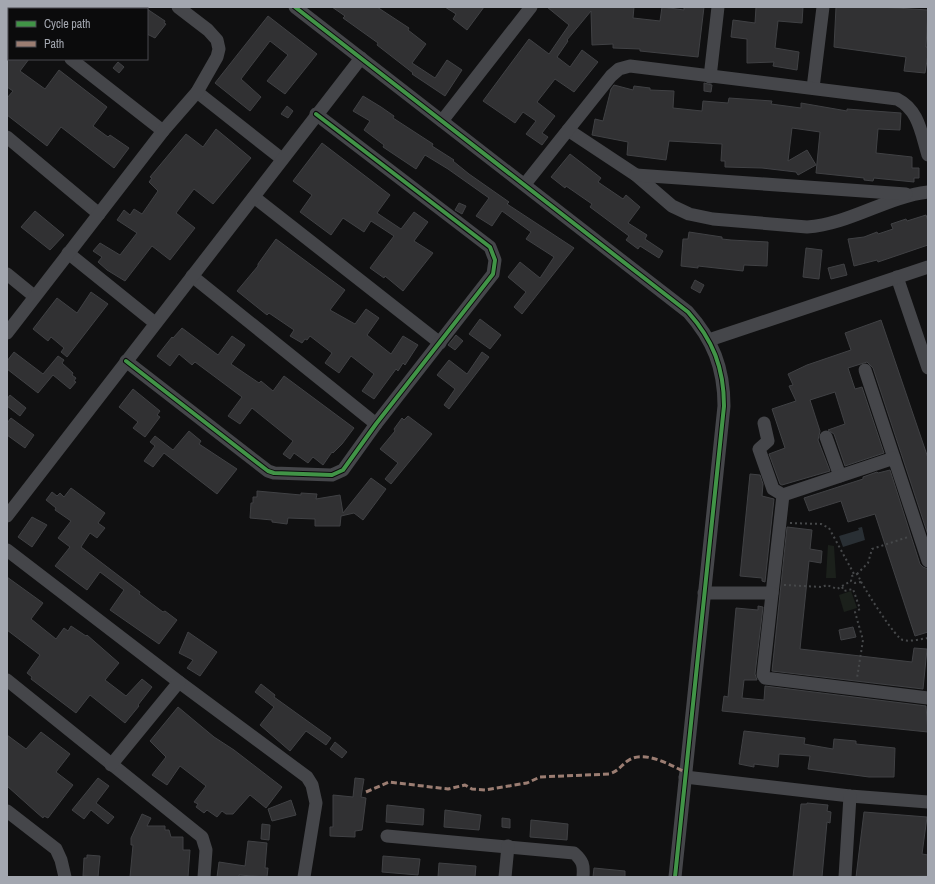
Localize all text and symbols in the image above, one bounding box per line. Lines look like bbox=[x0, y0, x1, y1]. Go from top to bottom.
legend bbox=[8, 8, 148, 60]
text: Cycle path bbox=[44, 16, 91, 32]
text: Path bbox=[44, 36, 64, 52]

